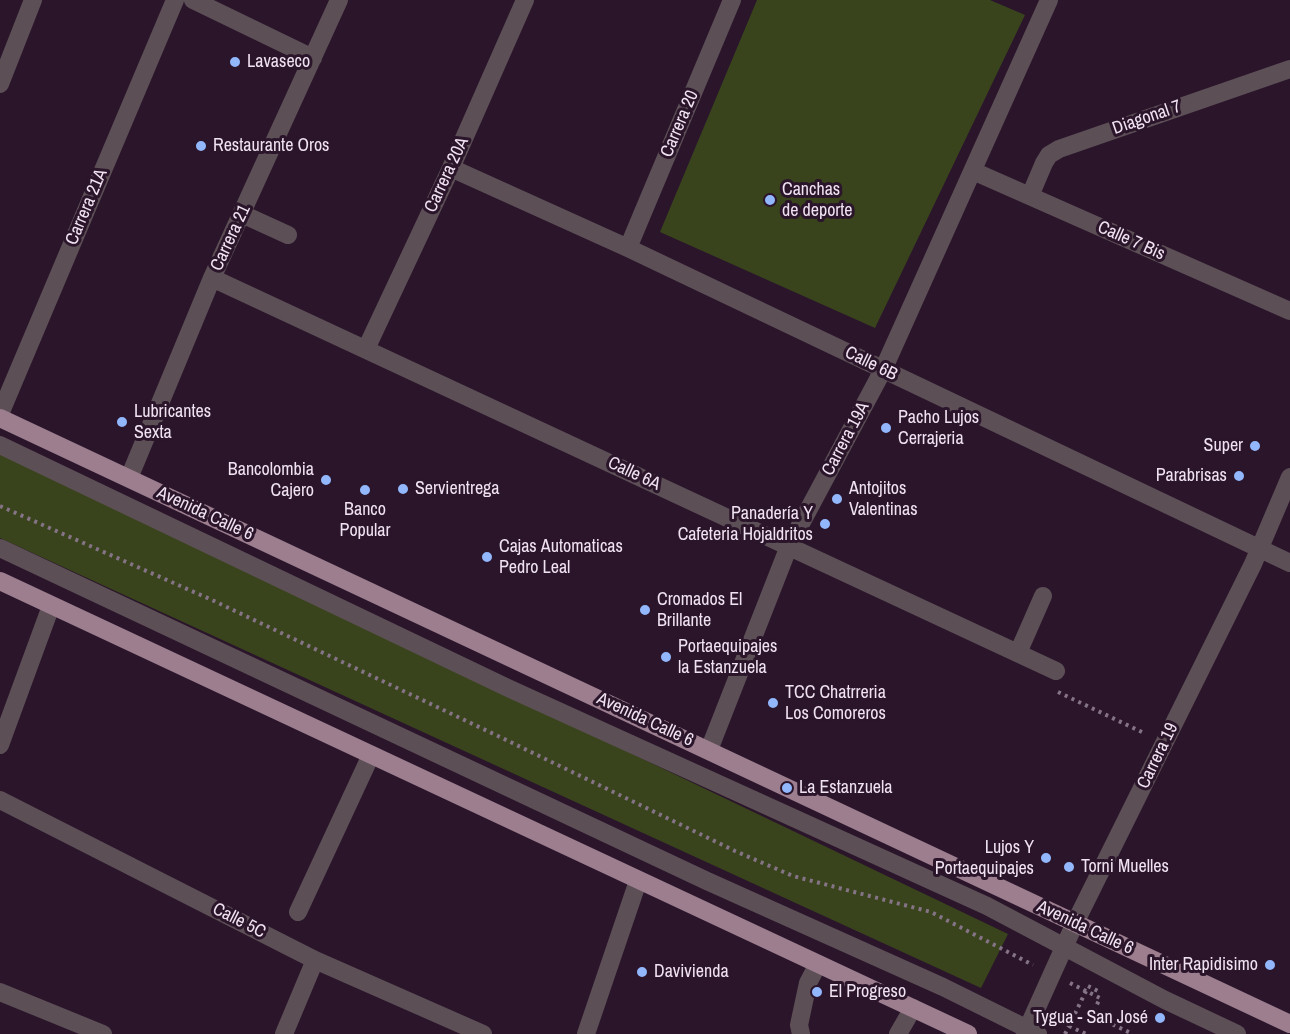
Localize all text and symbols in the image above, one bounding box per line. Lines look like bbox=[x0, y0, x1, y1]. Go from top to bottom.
place label: Lavaseco bbox=[247, 51, 310, 73]
marker: Lavaseco bbox=[228, 55, 242, 69]
street label: Carrera 20 bbox=[656, 87, 704, 161]
street label: Diagonal 7 bbox=[1110, 96, 1184, 140]
street label: Carrera 20A bbox=[420, 134, 474, 216]
place label: Restaurante Oros bbox=[213, 135, 329, 157]
marker: Restaurante Oros bbox=[194, 139, 208, 153]
street label: Carrera 21A bbox=[61, 166, 113, 248]
place label: Canchas de deporte bbox=[782, 179, 853, 222]
marker: Canchas de deporte bbox=[763, 193, 777, 207]
street label: Carrera 21 bbox=[206, 201, 256, 275]
street label: Calle 7 Bis bbox=[1094, 217, 1168, 265]
street label: Calle 6B bbox=[841, 342, 901, 386]
street label: Carrera 19A bbox=[818, 398, 874, 480]
place label: Lubricantes Sexta bbox=[134, 401, 211, 444]
place label: Pacho Lujos Cerrajeria bbox=[898, 407, 979, 450]
marker: Lubricantes Sexta bbox=[115, 415, 129, 429]
marker: Pacho Lujos Cerrajeria bbox=[879, 421, 893, 435]
place label: Super bbox=[1204, 435, 1243, 457]
marker: Super bbox=[1248, 439, 1262, 453]
street label: Calle 6A bbox=[604, 452, 664, 496]
place label: Bancolombia Cajero bbox=[228, 459, 314, 502]
place label: Parabrisas bbox=[1156, 465, 1227, 487]
marker: Parabrisas bbox=[1232, 469, 1246, 483]
marker: Bancolombia Cajero bbox=[319, 473, 333, 487]
place label: Servientrega bbox=[415, 478, 500, 500]
place label: Antojitos Valentinas bbox=[849, 478, 918, 520]
street label: Avenida Calle 6 bbox=[153, 482, 257, 546]
marker: Servientrega bbox=[396, 482, 410, 496]
marker: Banco Popular bbox=[358, 483, 372, 497]
marker: Antojitos Valentinas bbox=[830, 492, 844, 506]
place label: Banco Popular bbox=[340, 499, 390, 542]
place label: Panadería Y Cafeteria Hojaldritos bbox=[678, 503, 813, 546]
marker: Panadería Y Cafeteria Hojaldritos bbox=[818, 517, 832, 531]
place label: Cajas Automaticas Pedro Leal bbox=[499, 536, 623, 578]
marker: Cajas Automaticas Pedro Leal bbox=[480, 550, 494, 564]
place label: Cromados El Brillante bbox=[657, 589, 742, 632]
marker: Cromados El Brillante bbox=[638, 603, 652, 617]
place label: Portaequipajes la Estanzuela bbox=[678, 636, 777, 678]
marker: Portaequipajes la Estanzuela bbox=[659, 650, 673, 664]
place label: TCC Chatrreria Los Comoreros bbox=[785, 682, 886, 724]
street label: Avenida Calle 6 bbox=[593, 688, 697, 752]
marker: TCC Chatrreria Los Comoreros bbox=[766, 696, 780, 710]
street label: Carrera 19 bbox=[1133, 720, 1183, 792]
place label: La Estanzuela bbox=[799, 777, 893, 799]
marker: La Estanzuela bbox=[780, 781, 794, 795]
place label: Lujos Y Portaequipajes bbox=[935, 837, 1034, 880]
marker: Lujos Y Portaequipajes bbox=[1039, 851, 1053, 865]
place label: Torni Muelles bbox=[1081, 856, 1169, 878]
marker: Torni Muelles bbox=[1062, 860, 1076, 874]
street label: Avenida Calle 6 bbox=[1033, 896, 1137, 960]
street label: Calle 5C bbox=[209, 899, 269, 943]
place label: Inter Rapidisimo bbox=[1149, 954, 1258, 976]
marker: Inter Rapidisimo bbox=[1263, 958, 1277, 972]
place label: Davivienda bbox=[654, 961, 729, 983]
marker: Davivienda bbox=[635, 965, 649, 979]
place label: El Progreso bbox=[829, 981, 906, 1003]
marker: El Progreso bbox=[810, 985, 824, 999]
place label: Tygua - San José bbox=[1033, 1007, 1148, 1029]
marker: Tygua - San José bbox=[1153, 1011, 1167, 1025]

